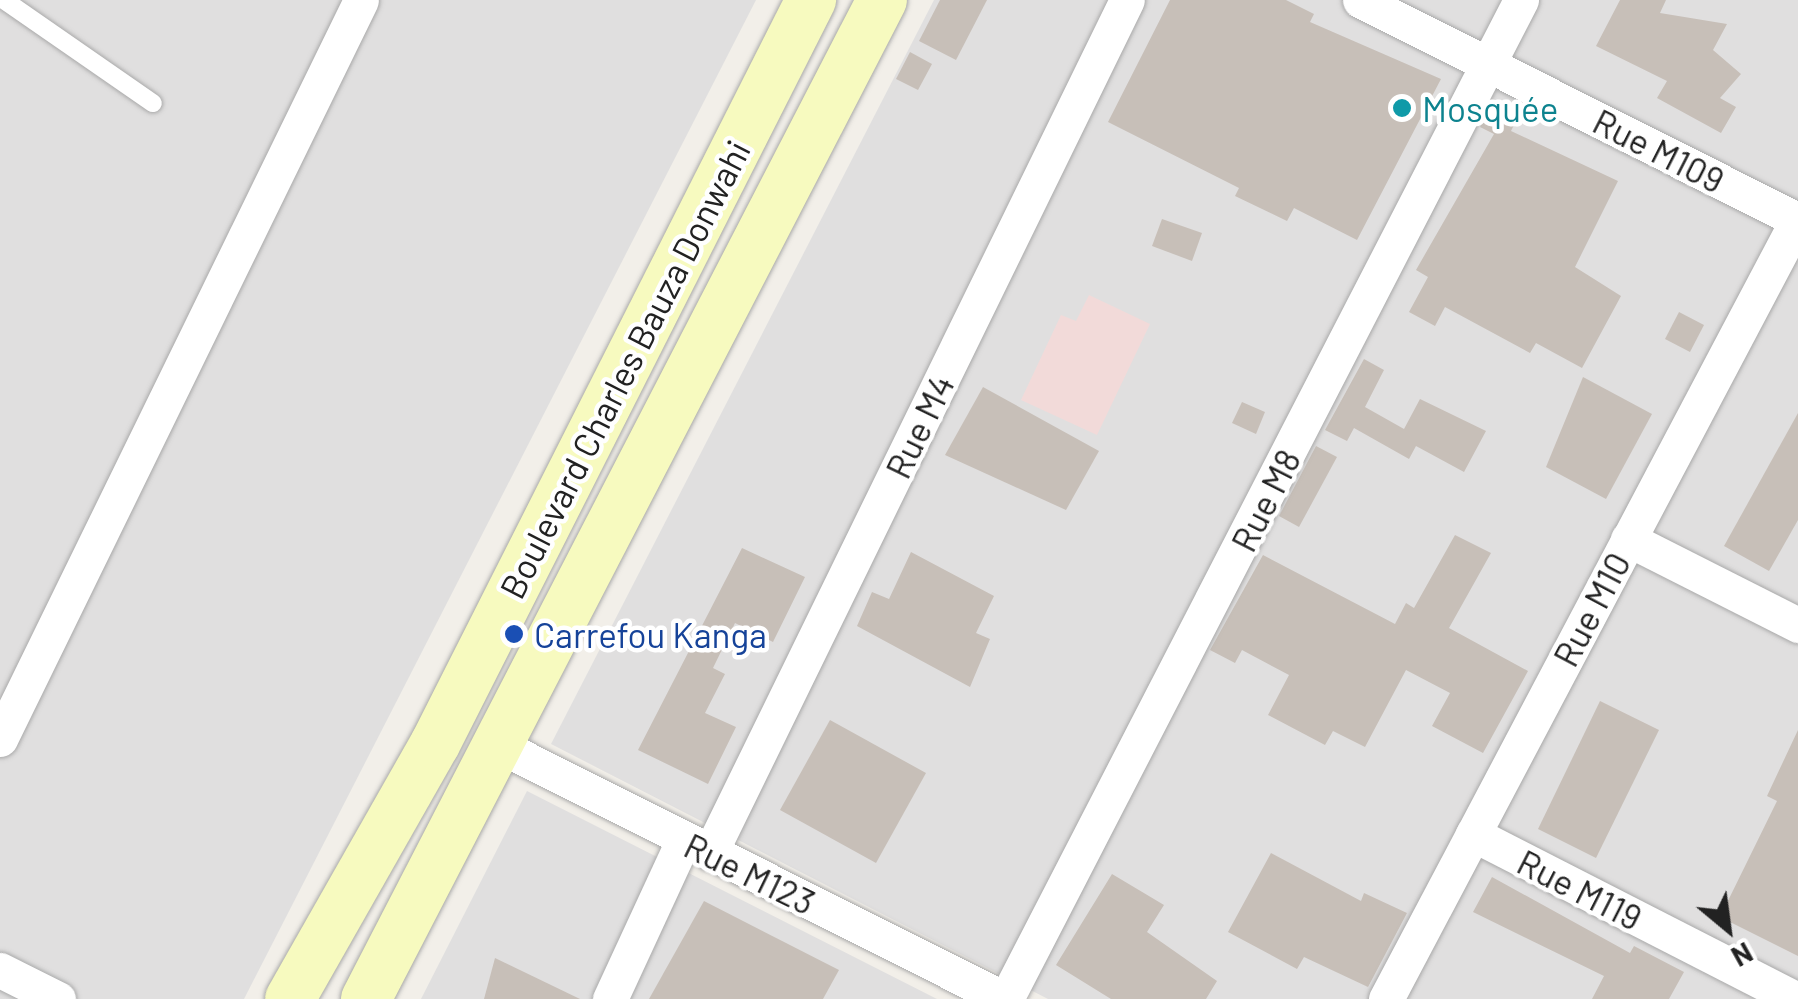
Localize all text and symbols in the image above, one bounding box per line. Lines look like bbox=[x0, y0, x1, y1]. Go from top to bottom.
place label: Mosquée bbox=[1422, 87, 1558, 129]
marker: Mosquée bbox=[1391, 97, 1413, 119]
street label: Rue M109 bbox=[1587, 99, 1731, 201]
street label: Boulevard Charles Bauza Donwahi bbox=[490, 133, 758, 605]
street label: Rue M4 bbox=[876, 367, 962, 485]
street label: Rue M8 bbox=[1222, 442, 1308, 558]
street label: Rue M10 bbox=[1544, 545, 1638, 673]
place label: Carrefou Kanga bbox=[534, 613, 767, 655]
marker: Carrefou Kanga bbox=[503, 623, 525, 645]
street label: Rue M123 bbox=[678, 824, 822, 922]
street label: Rue M119 bbox=[1511, 840, 1649, 938]
north arrow bbox=[1678, 879, 1778, 979]
text: N bbox=[1726, 936, 1759, 975]

